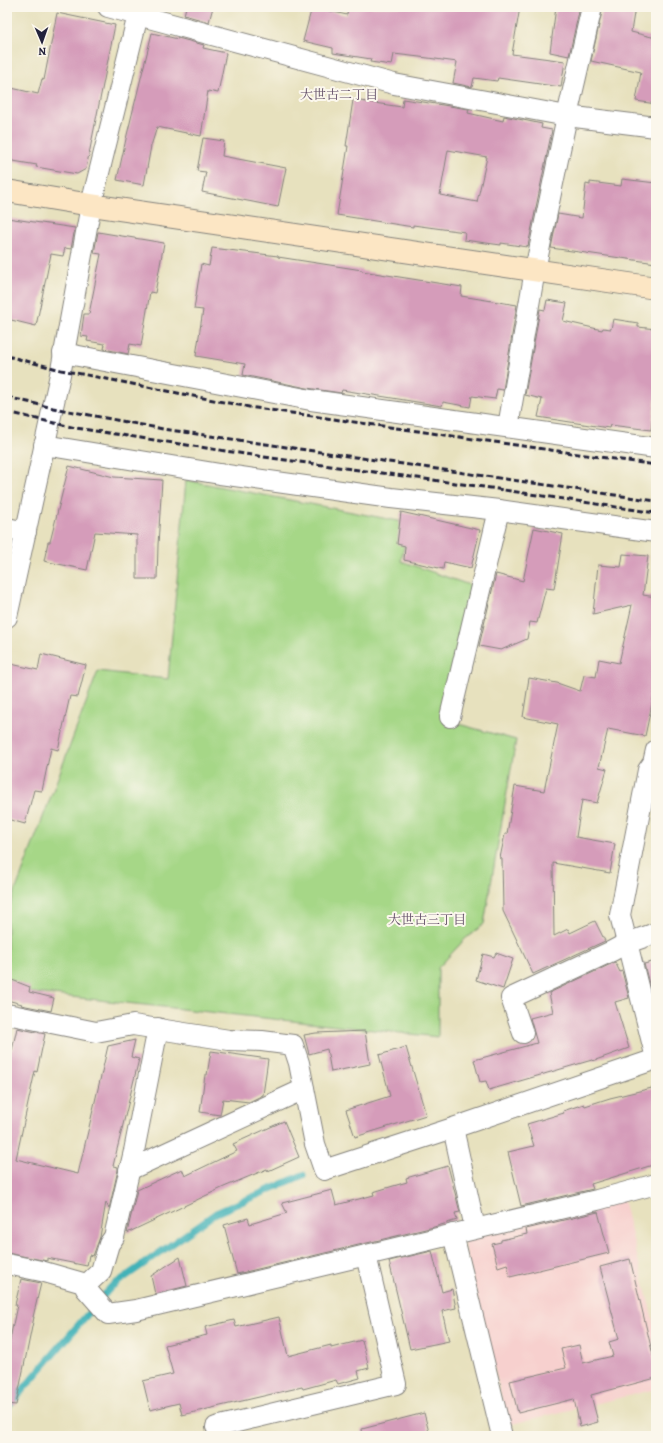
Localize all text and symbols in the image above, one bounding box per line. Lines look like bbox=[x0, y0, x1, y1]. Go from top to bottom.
north arrow bbox=[22, 22, 62, 62]
text: N bbox=[38, 44, 47, 59]
district label: 大世古二丁目 bbox=[300, 86, 378, 103]
district label: 大世古三丁目 bbox=[388, 911, 466, 928]

